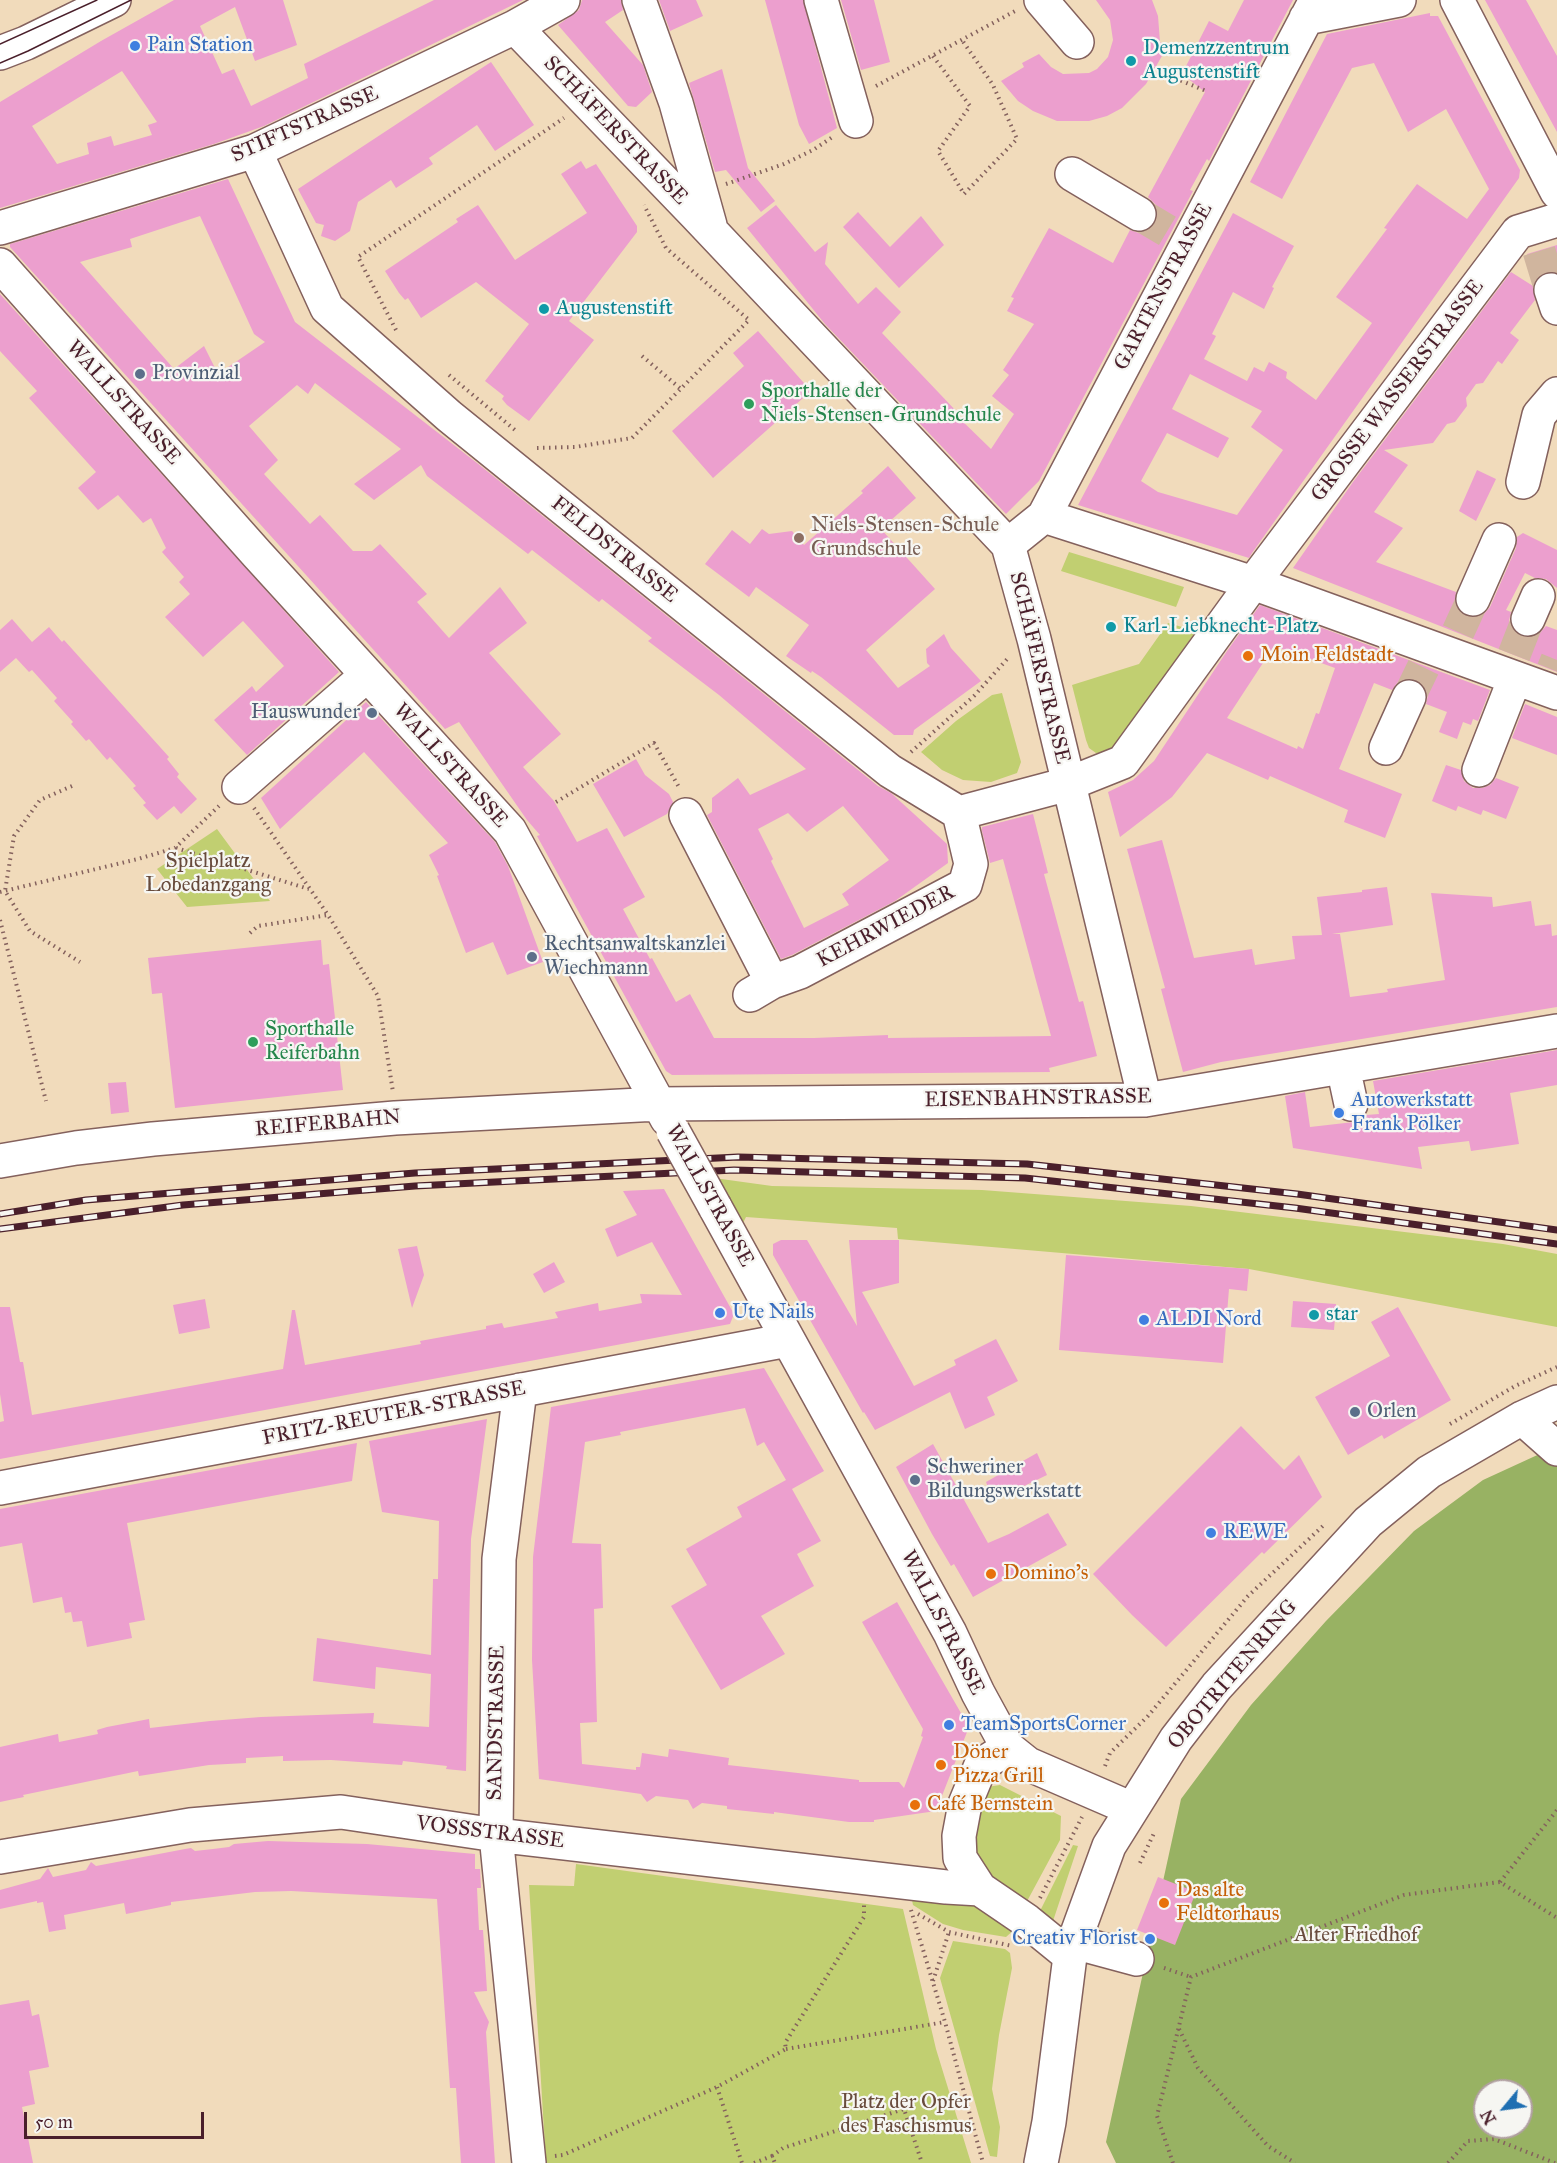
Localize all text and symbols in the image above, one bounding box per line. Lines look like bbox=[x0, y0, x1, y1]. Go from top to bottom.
place label: Pain Station bbox=[147, 33, 253, 59]
place label: Demenzzentrum Augustenstift bbox=[1143, 36, 1290, 86]
marker: Pain Station bbox=[128, 39, 142, 53]
street label: SCHÄFERSTRASSE bbox=[538, 51, 692, 211]
marker: Demenzzentrum Augustenstift bbox=[1124, 54, 1138, 68]
street label: STIFTSTRASSE bbox=[228, 81, 382, 169]
street label: GARTENSTRASSE bbox=[1109, 199, 1219, 375]
street label: GROSSE WASSERSTRASSE bbox=[1306, 275, 1490, 507]
place label: Augustenstift bbox=[556, 296, 673, 322]
marker: Augustenstift bbox=[537, 302, 551, 316]
street label: WALLSTRASSE bbox=[60, 336, 186, 470]
place label: Provinzial bbox=[152, 361, 240, 387]
marker: Provinzial bbox=[133, 367, 147, 381]
place label: Sporthalle der Niels-Stensen-Grundschule bbox=[761, 379, 1001, 429]
marker: Sporthalle der Niels-Stensen-Grundschule bbox=[742, 397, 756, 411]
street label: FELDSTRASSE bbox=[546, 491, 682, 609]
place label: Niels-Stensen-Schule Grundschule bbox=[811, 513, 999, 563]
marker: Niels-Stensen-Schule Grundschule bbox=[792, 531, 806, 545]
street label: SCHÄFERSTRASSE bbox=[1003, 569, 1075, 767]
place label: Karl-Liebknecht-Platz bbox=[1123, 614, 1319, 640]
marker: Karl-Liebknecht-Platz bbox=[1104, 620, 1118, 634]
place label: Moin Feldstadt bbox=[1260, 643, 1394, 669]
marker: Moin Feldstadt bbox=[1241, 649, 1255, 663]
street label: WALLSTRASSE bbox=[387, 699, 513, 833]
place label: Hauswunder bbox=[251, 700, 360, 726]
marker: Hauswunder bbox=[365, 706, 379, 720]
park label: Spielplatz Lobedanzgang bbox=[145, 849, 271, 899]
street label: KEHRWIEDER bbox=[813, 880, 959, 974]
place label: Rechtsanwaltskanzlei Wiechmann bbox=[544, 932, 726, 982]
marker: Rechtsanwaltskanzlei Wiechmann bbox=[525, 950, 539, 964]
place label: Sporthalle Reiferbahn bbox=[265, 1017, 360, 1067]
marker: Sporthalle Reiferbahn bbox=[246, 1035, 260, 1049]
street label: EISENBAHNSTRASSE bbox=[924, 1084, 1152, 1114]
place label: Autowerkstatt Frank Pölker bbox=[1351, 1088, 1473, 1138]
street label: REIFERBAHN bbox=[254, 1105, 402, 1143]
marker: Autowerkstatt Frank Pölker bbox=[1332, 1106, 1346, 1120]
street label: WALLSTRASSE bbox=[659, 1120, 759, 1272]
place label: Ute Nails bbox=[732, 1300, 814, 1326]
place label: star bbox=[1326, 1302, 1358, 1328]
marker: Ute Nails bbox=[713, 1306, 727, 1320]
place label: ALDI Nord bbox=[1156, 1307, 1262, 1333]
marker: star bbox=[1307, 1308, 1321, 1322]
marker: ALDI Nord bbox=[1137, 1313, 1151, 1327]
street label: FRITZ-REUTER-STRASSE bbox=[260, 1376, 528, 1452]
place label: Orlen bbox=[1367, 1399, 1416, 1425]
marker: Orlen bbox=[1348, 1405, 1362, 1419]
place label: Schweriner Bildungswerkstatt bbox=[927, 1455, 1081, 1505]
marker: Schweriner Bildungswerkstatt bbox=[908, 1473, 922, 1487]
place label: REWE bbox=[1223, 1520, 1288, 1546]
marker: REWE bbox=[1204, 1526, 1218, 1540]
street label: WALLSTRASSE bbox=[895, 1547, 989, 1699]
place label: Domino's bbox=[1003, 1561, 1088, 1587]
marker: Domino's bbox=[984, 1567, 998, 1581]
street label: OBOTRITENRING bbox=[1163, 1595, 1303, 1755]
street label: SANDSTRASSE bbox=[483, 1645, 511, 1801]
place label: TeamSportsCorner bbox=[961, 1712, 1126, 1738]
marker: TeamSportsCorner bbox=[942, 1718, 956, 1732]
place label: Döner Pizza Grill bbox=[953, 1740, 1044, 1790]
marker: Döner Pizza Grill bbox=[934, 1758, 948, 1772]
place label: Café Bernstein bbox=[927, 1792, 1053, 1818]
marker: Café Bernstein bbox=[908, 1798, 922, 1812]
street label: VOSSSTRASSE bbox=[415, 1811, 565, 1855]
place label: Das alte Feldtorhaus bbox=[1176, 1878, 1279, 1928]
marker: Das alte Feldtorhaus bbox=[1157, 1896, 1171, 1910]
park label: Alter Friedhof bbox=[1294, 1923, 1418, 1949]
place label: Creativ Florist bbox=[1012, 1926, 1138, 1952]
marker: Creativ Florist bbox=[1143, 1932, 1157, 1946]
north arrow bbox=[1473, 2079, 1533, 2139]
park label: Platz der Opfer des Faschismus bbox=[840, 2090, 972, 2140]
scale bar bbox=[27, 2100, 207, 2138]
text: N bbox=[1477, 2106, 1500, 2128]
text: 50 m bbox=[35, 2111, 73, 2133]

